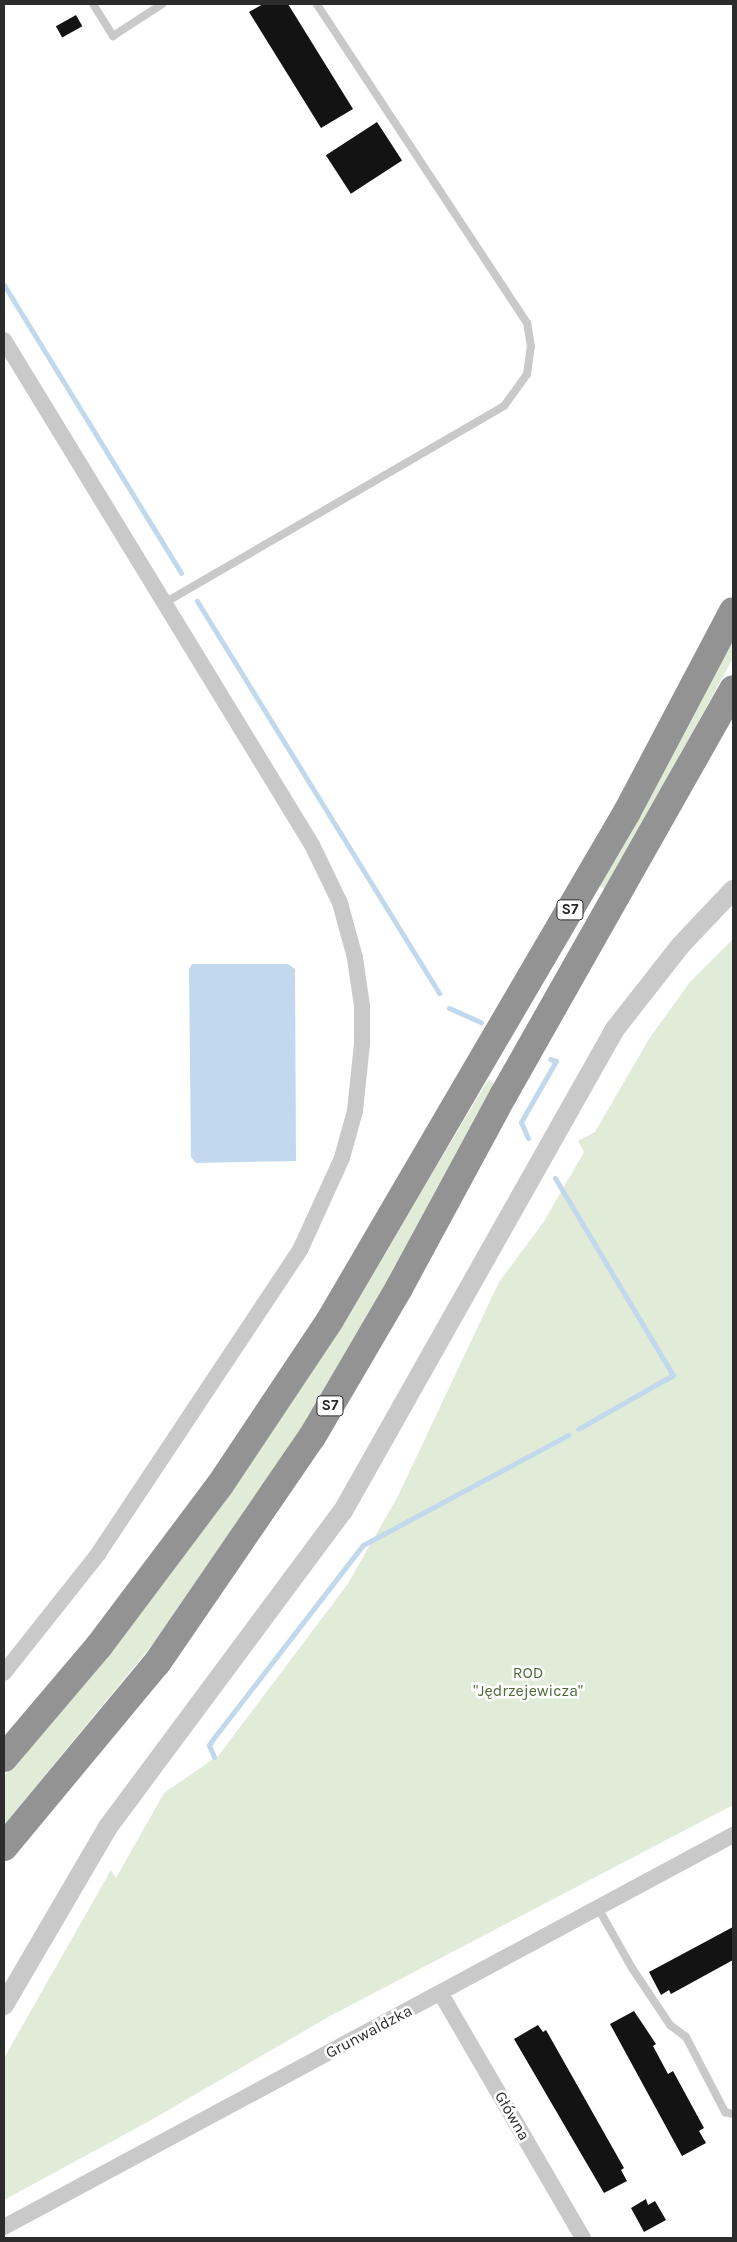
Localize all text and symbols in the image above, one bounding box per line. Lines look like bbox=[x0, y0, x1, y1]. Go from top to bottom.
road number: S7 bbox=[556, 898, 584, 922]
road number: S7 bbox=[316, 1394, 344, 1418]
park label: ROD "Jędrzejewicza" bbox=[473, 1663, 583, 1701]
street label: Grunwaldzka bbox=[322, 2001, 416, 2063]
street label: Główna bbox=[490, 2088, 534, 2144]

